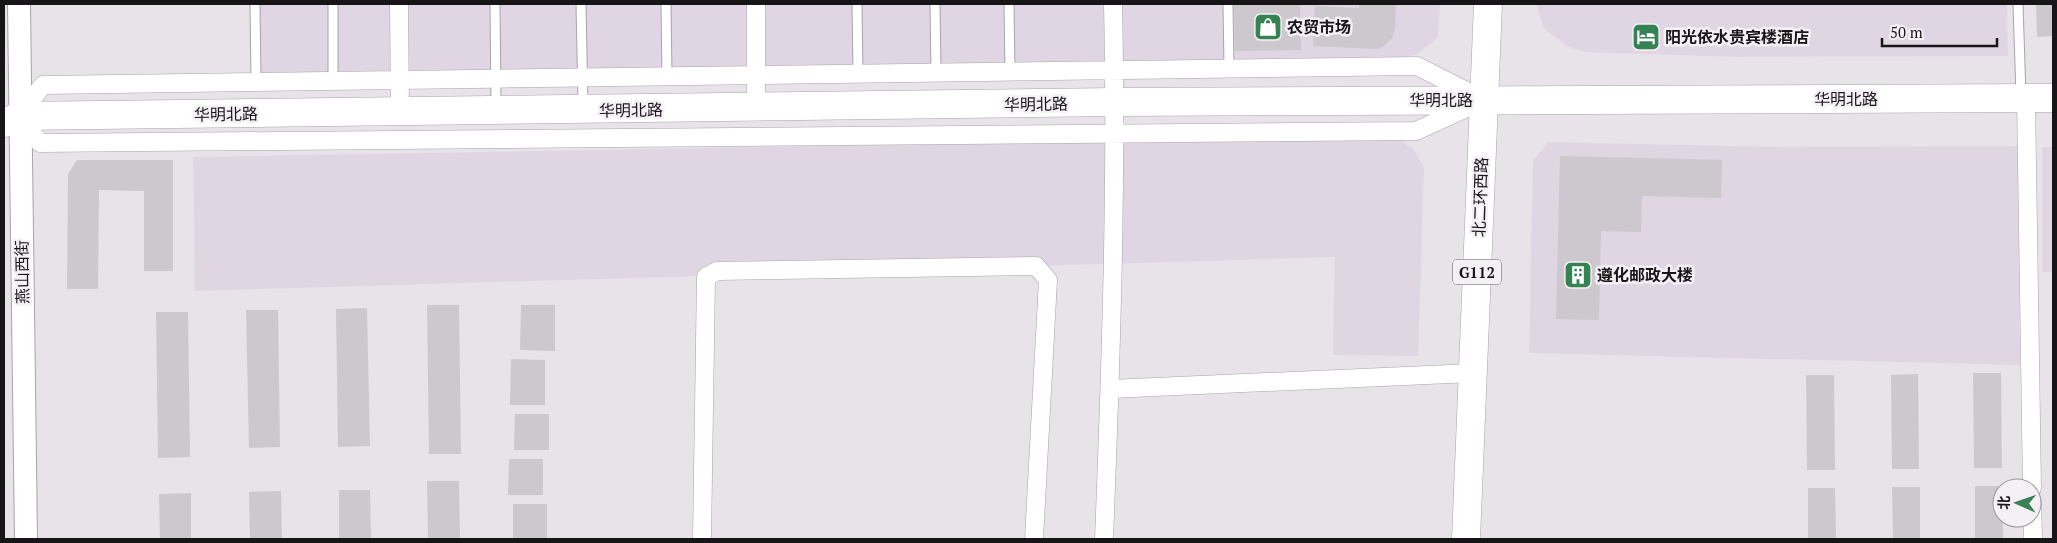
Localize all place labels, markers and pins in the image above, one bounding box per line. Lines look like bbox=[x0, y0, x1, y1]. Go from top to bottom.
shop icon: 农贸市场 bbox=[1253, 12, 1283, 42]
place label: 农贸市场 bbox=[1287, 16, 1351, 38]
hotel icon: 阳光依水贵宾楼酒店 bbox=[1631, 22, 1661, 52]
place label: 阳光依水贵宾楼酒店 bbox=[1665, 26, 1809, 48]
building icon: 遵化邮政大楼 bbox=[1563, 260, 1593, 290]
place label: 遵化邮政大楼 bbox=[1597, 264, 1693, 286]

